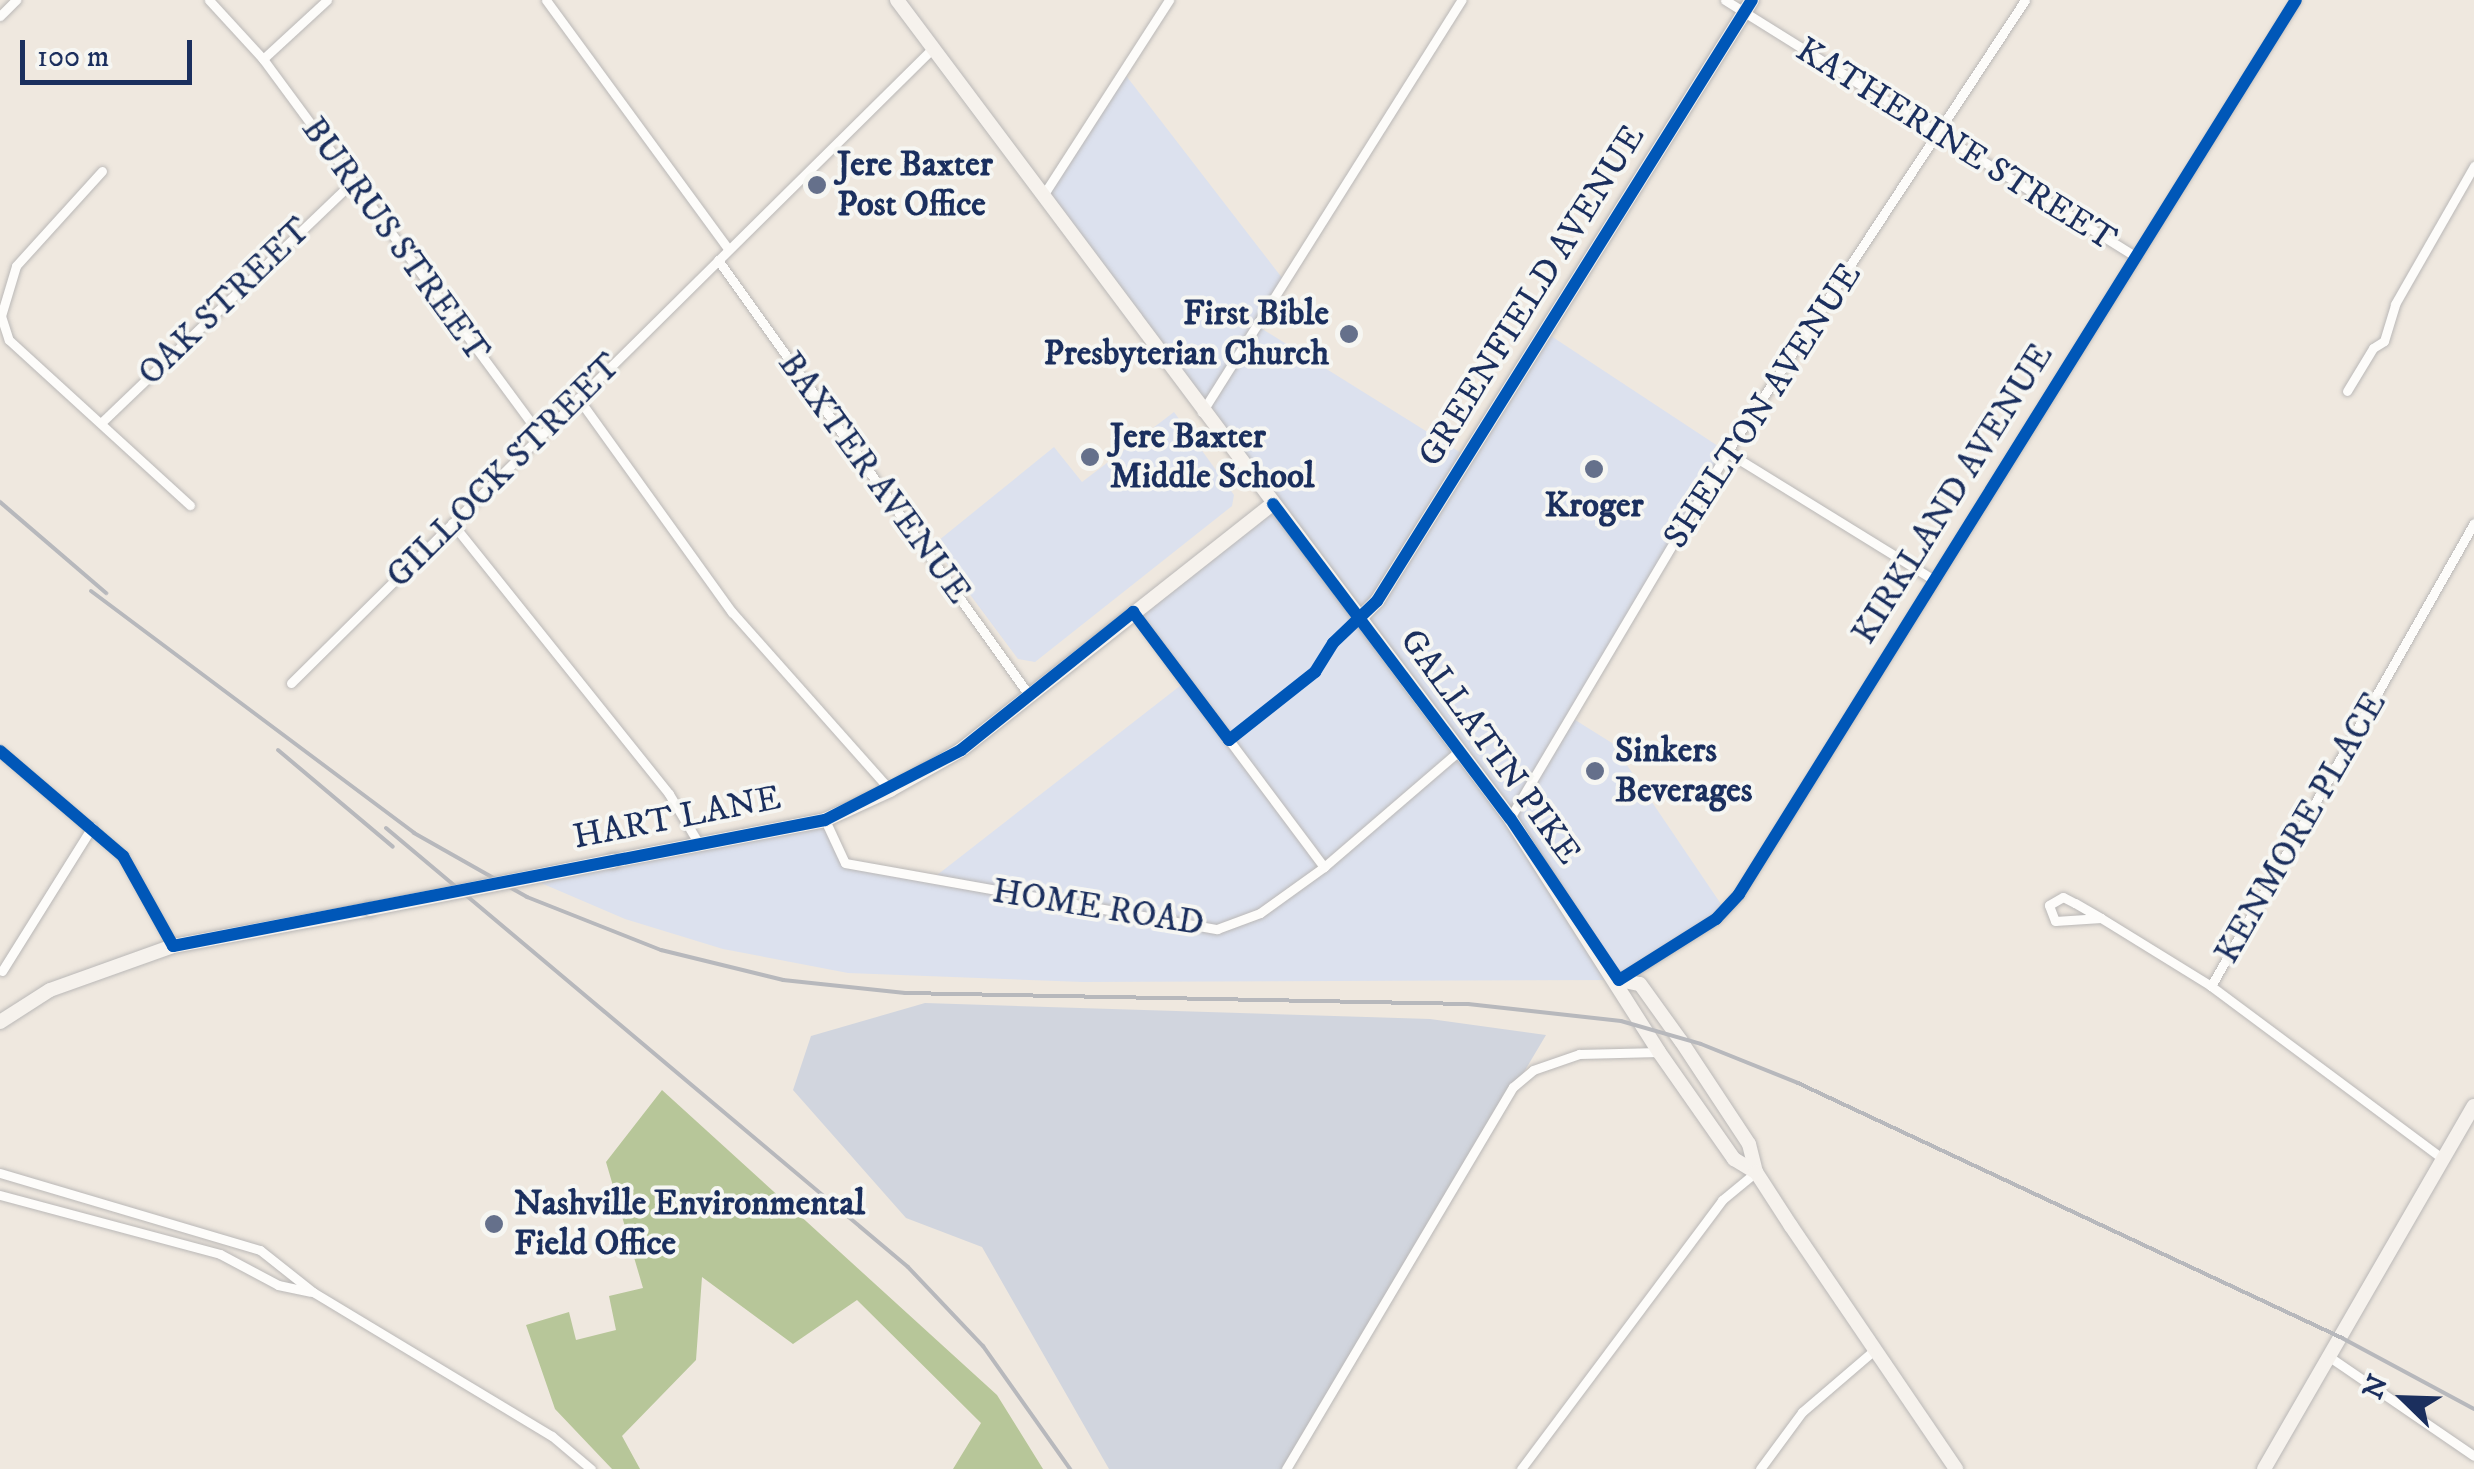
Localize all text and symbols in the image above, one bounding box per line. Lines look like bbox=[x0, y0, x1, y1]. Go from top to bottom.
scale bar bbox=[25, 20, 198, 82]
street label: KATHERINE STREET bbox=[1788, 29, 2124, 261]
text: 100 m bbox=[37, 39, 109, 76]
street label: BURRUS STREET bbox=[292, 109, 498, 371]
street label: GREENFIELD AVENUE bbox=[1410, 118, 1654, 474]
place label: Jere Baxter Post Office bbox=[837, 144, 993, 226]
marker: Jere Baxter Post Office bbox=[806, 174, 828, 196]
street label: OAK STREET bbox=[130, 209, 320, 395]
street label: SHELTON AVENUE bbox=[1655, 256, 1871, 556]
place label: First Bible Presbyterian Church bbox=[1043, 293, 1329, 375]
marker: First Bible Presbyterian Church bbox=[1338, 323, 1360, 345]
street label: KIRKLAND AVENUE bbox=[1843, 336, 2063, 652]
street label: BAXTER AVENUE bbox=[769, 344, 979, 612]
street label: GILLOCK STREET bbox=[378, 345, 630, 597]
place label: Jere Baxter Middle School bbox=[1110, 416, 1314, 498]
marker: Jere Baxter Middle School bbox=[1079, 446, 1101, 468]
marker: Kroger bbox=[1583, 458, 1605, 480]
place label: Kroger bbox=[1544, 485, 1644, 527]
street label: GALLATIN PIKE bbox=[1391, 621, 1589, 873]
street label: KENMORE PLACE bbox=[2206, 685, 2396, 971]
place label: Sinkers Beverages bbox=[1615, 730, 1753, 812]
marker: Sinkers Beverages bbox=[1584, 760, 1606, 782]
street label: HART LANE bbox=[570, 777, 784, 859]
street label: HOME ROAD bbox=[989, 871, 1207, 945]
place label: Nashville Environmental Field Office bbox=[514, 1183, 865, 1265]
marker: Nashville Environmental Field Office bbox=[483, 1213, 505, 1235]
north arrow bbox=[2354, 1349, 2454, 1449]
text: N bbox=[2355, 1370, 2397, 1405]

